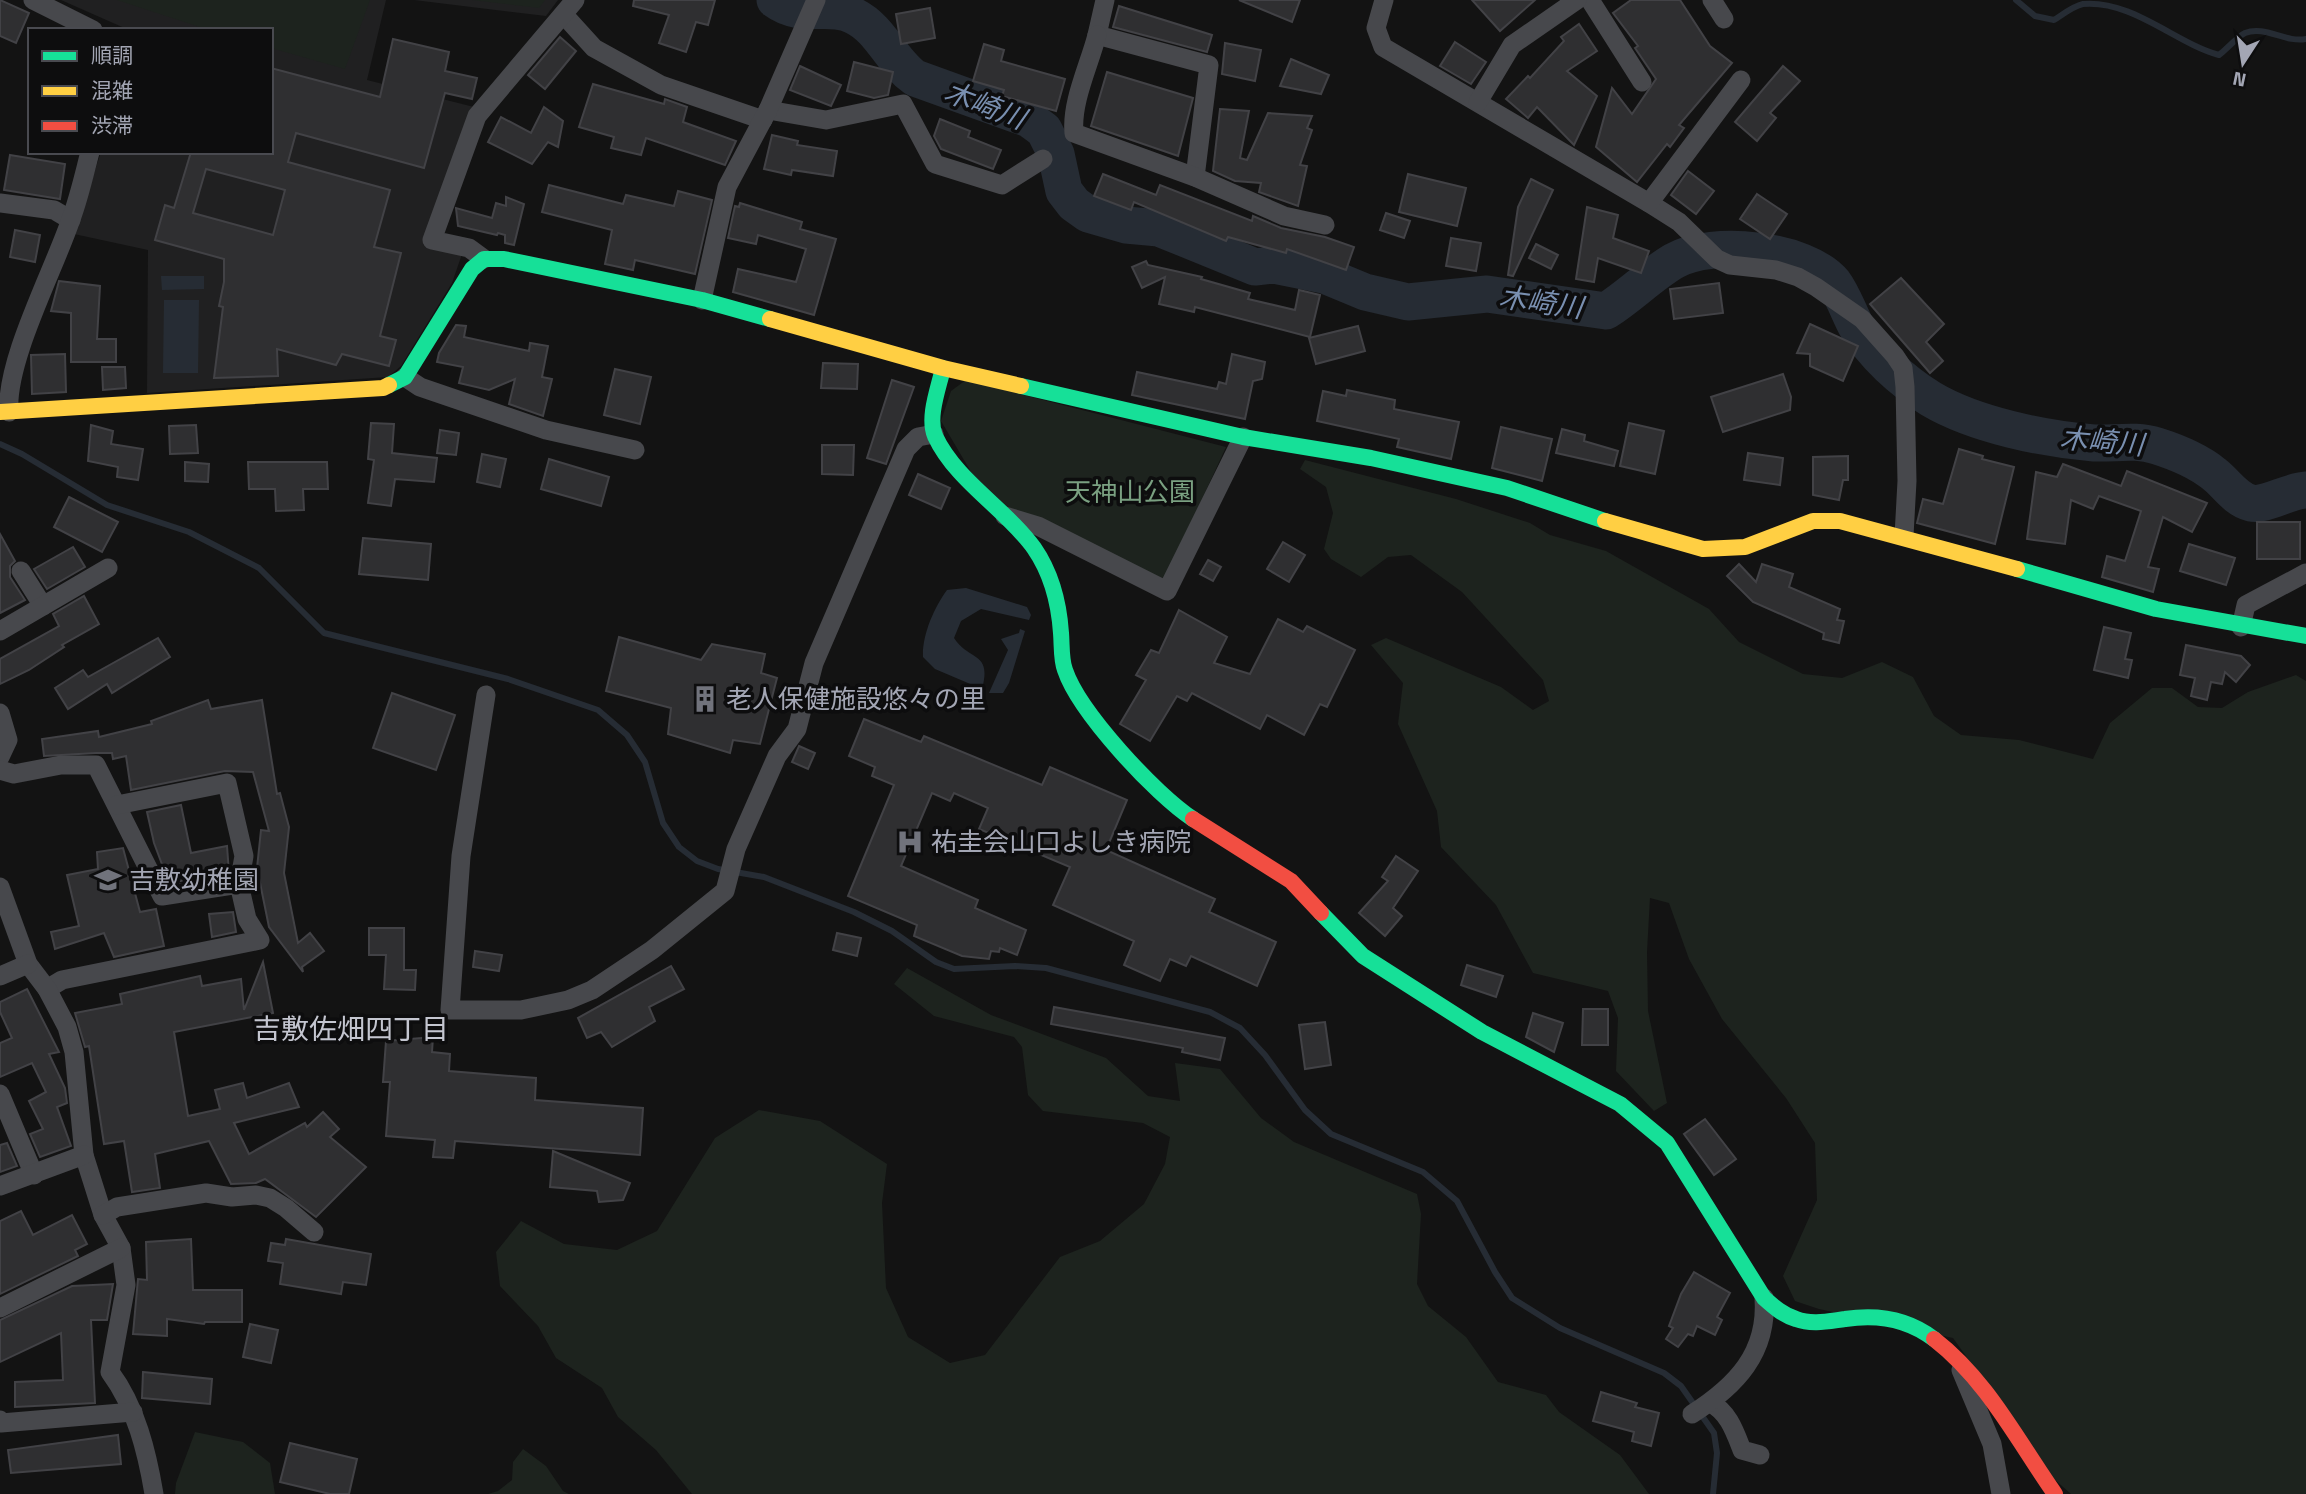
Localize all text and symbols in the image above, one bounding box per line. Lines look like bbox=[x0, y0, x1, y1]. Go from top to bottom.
legend bbox=[28, 28, 273, 154]
north arrow bbox=[2208, 28, 2278, 98]
text: 順調 bbox=[91, 39, 133, 71]
text: N bbox=[2230, 65, 2249, 96]
water label: 木崎川 bbox=[938, 69, 1035, 141]
text: 混雑 bbox=[91, 74, 133, 106]
text: 渋滞 bbox=[91, 109, 133, 141]
water label: 木崎川 bbox=[1496, 274, 1589, 329]
water label: 木崎川 bbox=[2058, 415, 2149, 466]
park label: 天神山公園 bbox=[1065, 472, 1195, 511]
place label: 老人保健施設悠々の里 bbox=[726, 679, 986, 718]
building icon: 老人保健施設悠々の里 bbox=[690, 684, 720, 714]
place label: 祐圭会山口よしき病院 bbox=[931, 822, 1191, 861]
hospital icon: 祐圭会山口よしき病院 bbox=[895, 827, 925, 857]
place label: 吉敷幼稚園 bbox=[129, 860, 259, 899]
school or university icon: 吉敷幼稚園 bbox=[93, 865, 123, 895]
district label: 吉敷佐畑四丁目 bbox=[253, 1007, 449, 1050]

